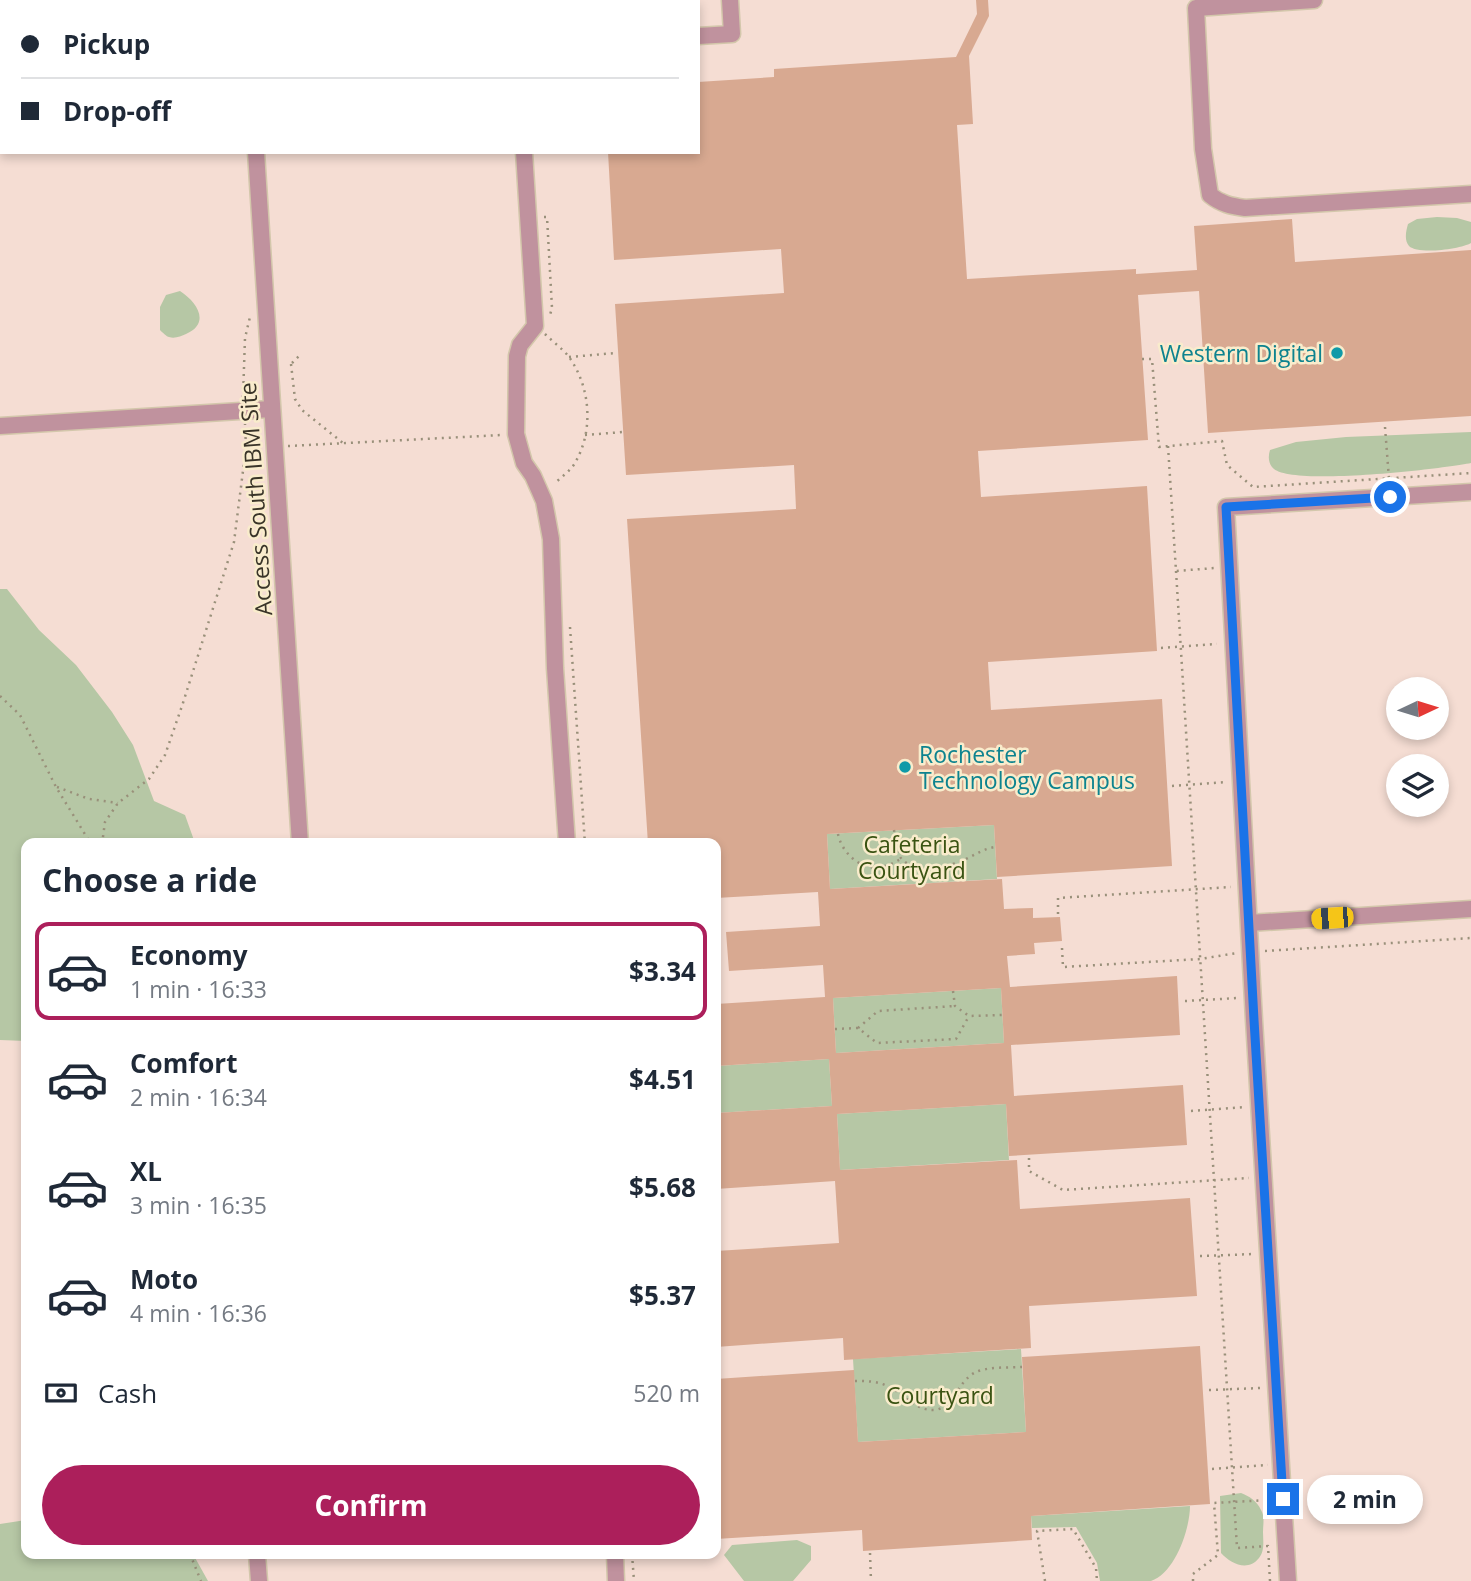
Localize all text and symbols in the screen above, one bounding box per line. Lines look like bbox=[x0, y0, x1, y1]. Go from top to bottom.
text: Pickup bbox=[63, 26, 150, 62]
text: Drop-off bbox=[63, 93, 171, 129]
place label: Western Digital bbox=[1160, 337, 1323, 369]
marker: Western Digital bbox=[1329, 345, 1345, 361]
street label: Access South IBM Site bbox=[231, 381, 279, 617]
route start bbox=[1374, 481, 1406, 513]
north arrow bbox=[1386, 677, 1449, 740]
map controls bbox=[1386, 677, 1449, 817]
place label: Rochester Technology Campus bbox=[919, 738, 1135, 796]
button: layers bbox=[1386, 754, 1449, 817]
marker: Rochester Technology Campus bbox=[897, 759, 913, 775]
park label: Cafeteria Courtyard bbox=[858, 828, 966, 886]
text: Choose a ride bbox=[42, 858, 257, 901]
car bbox=[1311, 906, 1354, 930]
text: Economy bbox=[130, 937, 248, 973]
icon: car bbox=[46, 940, 109, 1003]
text: $3.34 bbox=[629, 953, 696, 989]
text: 1 min · 16:33 bbox=[130, 973, 267, 1005]
text: Comfort bbox=[130, 1045, 237, 1081]
icon: car bbox=[46, 1048, 109, 1111]
text: $4.51 bbox=[629, 1061, 696, 1097]
text: 2 min · 16:34 bbox=[130, 1081, 267, 1113]
text: XL bbox=[130, 1153, 162, 1189]
icon: car bbox=[46, 1156, 109, 1219]
text: $5.68 bbox=[629, 1169, 696, 1205]
text: 3 min · 16:35 bbox=[130, 1189, 267, 1221]
text: Moto bbox=[130, 1261, 198, 1297]
icon: car bbox=[46, 1264, 109, 1327]
text: $5.37 bbox=[629, 1277, 696, 1313]
text: 4 min · 16:36 bbox=[130, 1297, 267, 1329]
icon: cash bbox=[42, 1374, 80, 1412]
text: Cash bbox=[98, 1375, 157, 1411]
text: 520 m bbox=[633, 1377, 700, 1409]
park label: Courtyard bbox=[886, 1379, 994, 1411]
button: Confirm bbox=[42, 1465, 700, 1545]
callout: 2 min bbox=[1308, 1474, 1423, 1524]
route end bbox=[1267, 1483, 1299, 1515]
text: 2 min bbox=[1333, 1483, 1397, 1515]

